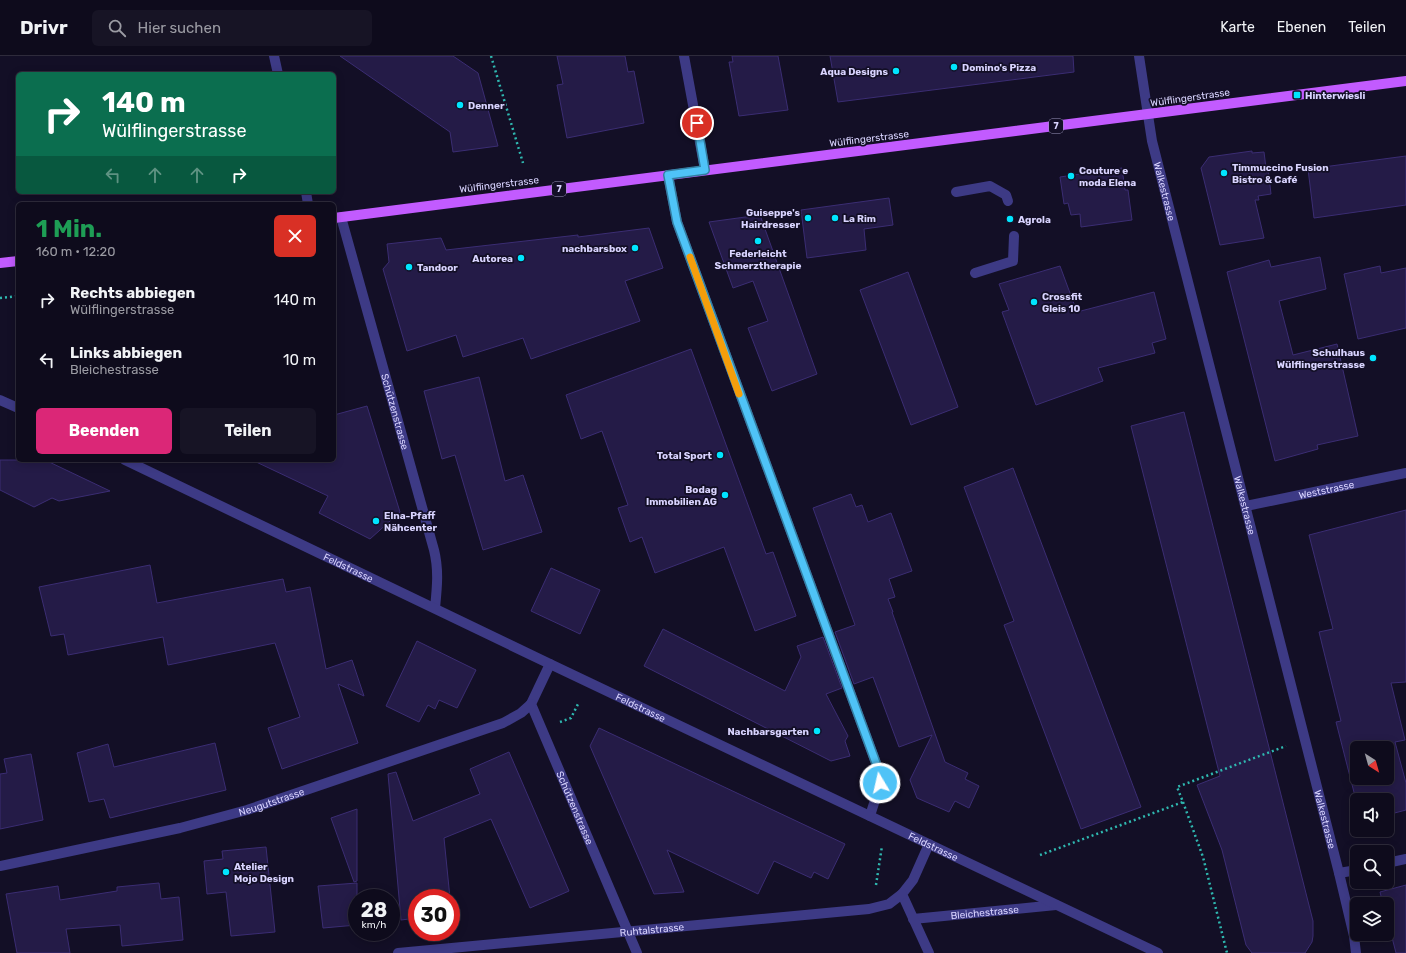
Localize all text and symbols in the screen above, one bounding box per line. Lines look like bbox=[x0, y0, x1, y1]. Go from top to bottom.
search box bbox=[92, 10, 372, 46]
text: Drivr bbox=[20, 16, 68, 39]
icon: search bbox=[106, 17, 128, 39]
text: Hier suchen bbox=[138, 19, 221, 37]
text: Karte bbox=[1220, 19, 1255, 36]
text: Ebenen bbox=[1277, 19, 1326, 36]
text: Teilen bbox=[1348, 19, 1386, 36]
marker: Domino's Pizza bbox=[949, 62, 959, 72]
place label: Domino's Pizza bbox=[962, 62, 1036, 74]
place label: Aqua Designs bbox=[820, 66, 888, 78]
marker: Aqua Designs bbox=[891, 66, 901, 76]
text: 140 m bbox=[102, 86, 186, 119]
street label: Wülflingerstrasse bbox=[1150, 86, 1231, 110]
icon: right bbox=[36, 88, 88, 140]
marker: Hinterwiesli bbox=[1292, 90, 1302, 100]
place label: Hinterwiesli bbox=[1305, 90, 1365, 102]
marker: Denner bbox=[455, 100, 465, 110]
place label: Denner bbox=[468, 100, 505, 112]
pin bbox=[680, 106, 714, 140]
icon: arrive bbox=[686, 112, 708, 134]
road number: 7 bbox=[1049, 119, 1063, 133]
text: Wülflingerstrasse bbox=[102, 120, 246, 142]
street label: Wülflingerstrasse bbox=[829, 128, 910, 150]
street label: Walkestrasse bbox=[1151, 161, 1177, 223]
place label: Timmuccino Fusion Bistro & Café bbox=[1232, 162, 1329, 186]
icon: left bbox=[102, 164, 124, 186]
icon: ahead bbox=[144, 164, 166, 186]
icon: ahead bbox=[186, 164, 208, 186]
icon: right bbox=[228, 164, 250, 186]
place label: Couture e moda Elena bbox=[1079, 165, 1136, 189]
marker: Timmuccino Fusion Bistro & Café bbox=[1219, 168, 1229, 178]
marker: Couture e moda Elena bbox=[1066, 171, 1076, 181]
street label: Wülflingerstrasse bbox=[459, 174, 540, 196]
road number: 7 bbox=[552, 182, 566, 196]
place label: Guiseppe's Hairdresser bbox=[741, 207, 800, 231]
marker: Guiseppe's Hairdresser bbox=[803, 213, 813, 223]
marker: La Rim bbox=[830, 213, 840, 223]
place label: La Rim bbox=[843, 213, 876, 225]
marker: Agrola bbox=[1005, 214, 1015, 224]
place label: Agrola bbox=[1018, 214, 1051, 226]
text: 1 Min. bbox=[36, 215, 102, 243]
button: close bbox=[274, 215, 316, 257]
marker: Federleicht Schmerztherapie bbox=[753, 236, 763, 246]
place label: nachbarsbox bbox=[562, 243, 627, 255]
marker: nachbarsbox bbox=[630, 243, 640, 253]
text: 160 m · 12:20 bbox=[36, 244, 115, 259]
place label: Federleicht Schmerztherapie bbox=[715, 248, 801, 272]
place label: Autorea bbox=[472, 253, 513, 265]
marker: Autorea bbox=[516, 253, 526, 263]
marker: Tandoor bbox=[404, 262, 414, 272]
place label: Tandoor bbox=[417, 262, 458, 274]
text: Rechts abbiegen bbox=[70, 284, 195, 302]
icon: right bbox=[36, 289, 58, 311]
text: 140 m bbox=[274, 291, 316, 309]
place label: Crossfit Gleis 10 bbox=[1042, 291, 1082, 315]
marker: Crossfit Gleis 10 bbox=[1029, 297, 1039, 307]
text: Wülflingerstrasse bbox=[70, 302, 174, 317]
text: Links abbiegen bbox=[70, 344, 182, 362]
place label: Schulhaus Wülflingerstrasse bbox=[1277, 347, 1365, 371]
icon: left bbox=[36, 349, 58, 371]
text: 10 m bbox=[283, 351, 316, 369]
marker: Schulhaus Wülflingerstrasse bbox=[1368, 353, 1378, 363]
text: Bleichestrasse bbox=[70, 362, 159, 377]
street label: Schützenstrasse bbox=[378, 372, 411, 452]
button: Beenden bbox=[36, 408, 172, 454]
button: Teilen bbox=[180, 408, 316, 454]
place label: Total Sport bbox=[657, 450, 712, 462]
marker: Total Sport bbox=[715, 450, 725, 460]
street label: Walkestrasse bbox=[1231, 475, 1257, 537]
street label: Weststrasse bbox=[1298, 479, 1356, 502]
place label: Bodag Immobilien AG bbox=[646, 484, 717, 508]
marker: Bodag Immobilien AG bbox=[720, 490, 730, 500]
place label: Elna-Pfaff Nähcenter bbox=[384, 510, 437, 534]
marker: Elna-Pfaff Nähcenter bbox=[371, 516, 381, 526]
street label: Feldstrasse bbox=[321, 551, 375, 585]
street label: Feldstrasse bbox=[614, 691, 668, 725]
place label: Nachbarsgarten bbox=[727, 726, 809, 738]
marker: Nachbarsgarten bbox=[812, 726, 822, 736]
north arrow bbox=[1350, 741, 1394, 785]
map controls bbox=[1350, 741, 1394, 941]
position arrow bbox=[859, 762, 901, 804]
street label: Schützenstrasse bbox=[553, 770, 595, 847]
street label: Neugutstrasse bbox=[237, 786, 306, 819]
street label: Walkestrasse bbox=[1311, 789, 1338, 851]
button: sound bbox=[1350, 793, 1394, 837]
street label: Feldstrasse bbox=[906, 830, 960, 864]
button: search bbox=[1350, 845, 1394, 889]
place label: Atelier Mojo Design bbox=[234, 861, 294, 885]
marker: Atelier Mojo Design bbox=[221, 867, 231, 877]
speed limit sign: 30 bbox=[408, 889, 460, 941]
button: layers bbox=[1350, 897, 1394, 941]
text: 28 bbox=[361, 898, 387, 922]
street label: Bleichestrasse bbox=[950, 904, 1020, 922]
text: km/h bbox=[362, 919, 386, 931]
street label: Ruhtalstrasse bbox=[619, 921, 685, 939]

